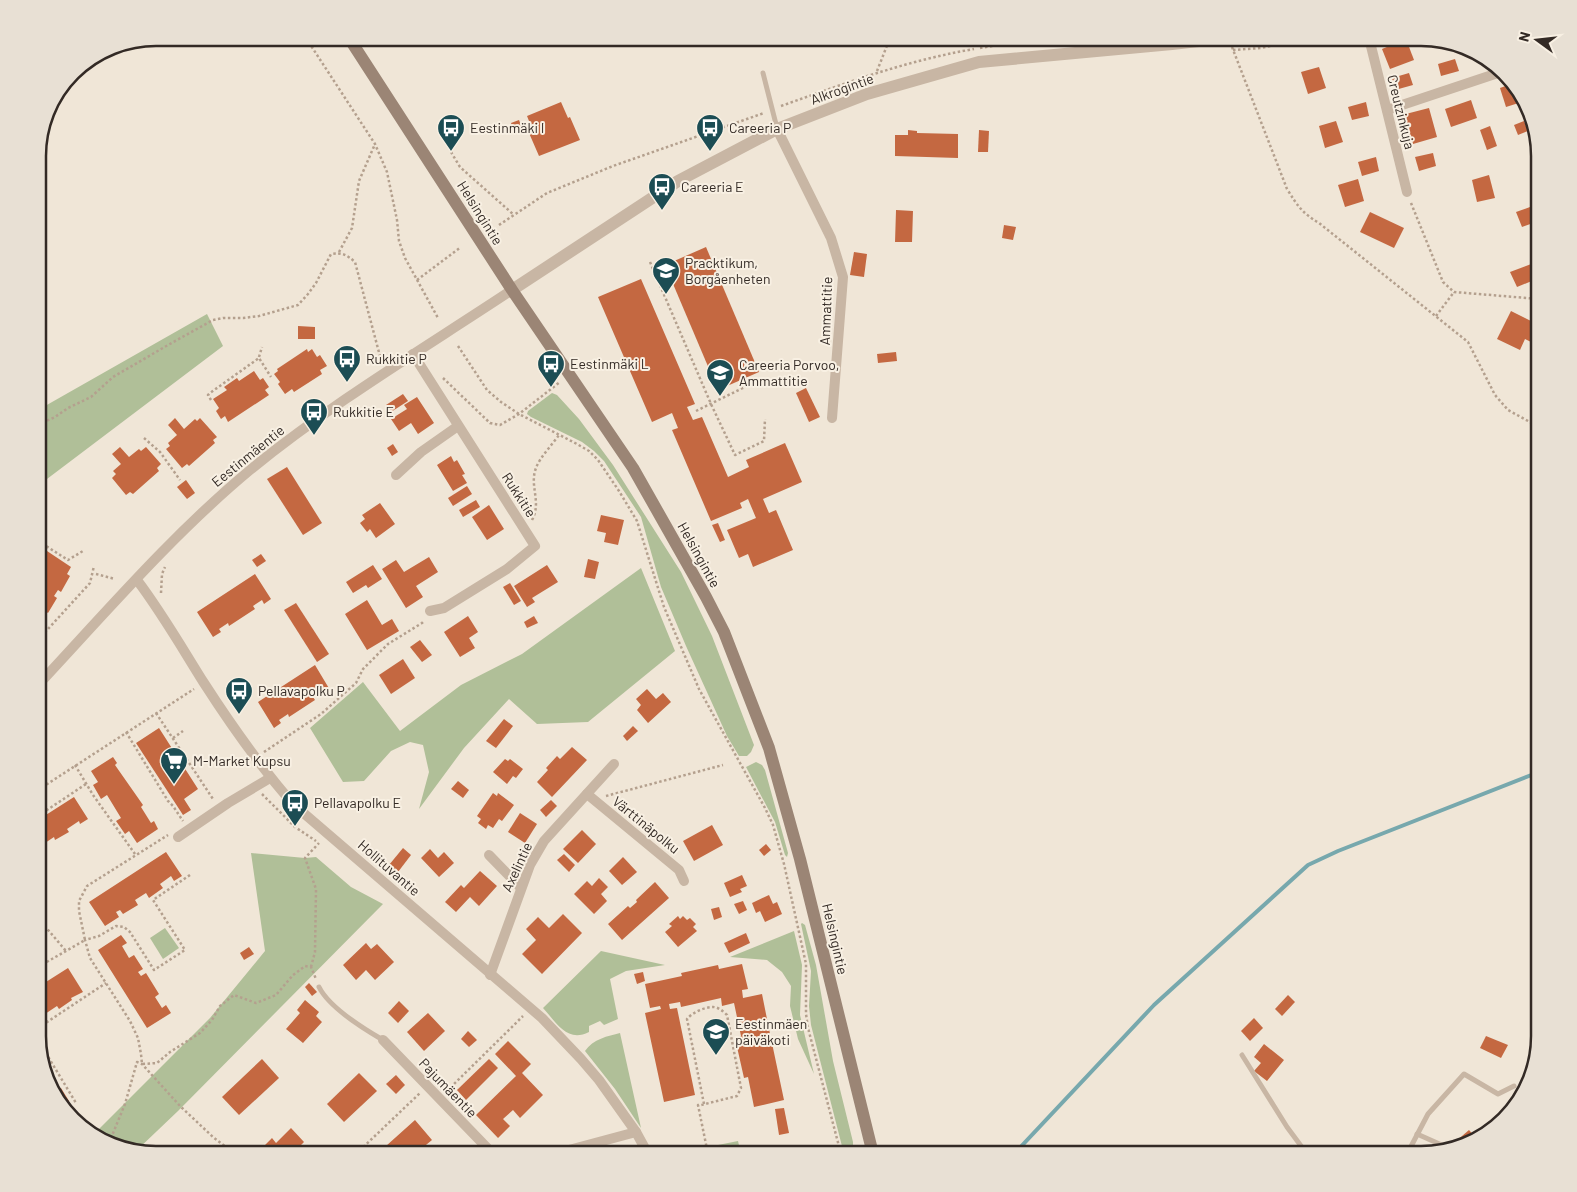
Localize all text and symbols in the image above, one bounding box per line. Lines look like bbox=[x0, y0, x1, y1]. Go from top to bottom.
north arrow bbox=[1512, 15, 1562, 65]
text: N bbox=[1515, 30, 1533, 43]
street label: Alkrogintie bbox=[808, 69, 876, 108]
street label: Creutzinkuja bbox=[1384, 73, 1419, 151]
bus stop icon: Eestinmäki I bbox=[436, 113, 466, 152]
bus stop icon: Careeria P bbox=[695, 113, 725, 152]
place label: Eestinmäki I bbox=[470, 119, 544, 136]
place label: Careeria P bbox=[729, 119, 791, 136]
bus stop icon: Careeria E bbox=[647, 172, 677, 211]
street label: Helsingintie bbox=[454, 178, 507, 248]
place label: Careeria E bbox=[681, 178, 744, 195]
place label: Pracktikum, Borgåenheten bbox=[685, 254, 771, 287]
school or university icon: Pracktikum, Borgåenheten bbox=[651, 256, 681, 295]
street label: Ammattitie bbox=[816, 276, 835, 346]
bus stop icon: Rukkitie P bbox=[332, 344, 362, 383]
bus stop icon: Eestinmäki L bbox=[536, 349, 566, 388]
place label: Rukkitie P bbox=[366, 350, 427, 367]
place label: Eestinmäki L bbox=[570, 355, 649, 372]
place label: Careeria Porvoo, Ammattitie bbox=[739, 356, 840, 389]
school or university icon: Careeria Porvoo, Ammattitie bbox=[705, 358, 735, 397]
bus stop icon: Rukkitie E bbox=[299, 397, 329, 436]
place label: Rukkitie E bbox=[333, 403, 394, 420]
street label: Eestinmäentie bbox=[208, 421, 287, 490]
street label: Rukkitie bbox=[499, 469, 540, 520]
street label: Helsingintie bbox=[674, 519, 724, 591]
bus stop icon: Pellavapolku P bbox=[224, 676, 254, 715]
place label: Pellavapolku P bbox=[258, 682, 345, 699]
supermarket icon: M-Market Kupsu bbox=[159, 746, 189, 785]
place label: M-Market Kupsu bbox=[193, 752, 291, 769]
bus stop icon: Pellavapolku E bbox=[280, 788, 310, 827]
street label: Värttinäpolku bbox=[609, 792, 683, 857]
place label: Pellavapolku E bbox=[314, 794, 401, 811]
street label: Hollituvantie bbox=[355, 836, 424, 899]
street label: Axelintie bbox=[498, 839, 535, 894]
street label: Helsingintie bbox=[819, 902, 852, 976]
place label: Eestinmäen päiväkoti bbox=[735, 1015, 807, 1048]
school or university icon: Eestinmäen päiväkoti bbox=[701, 1017, 731, 1056]
street label: Pajumäentie bbox=[416, 1054, 481, 1121]

